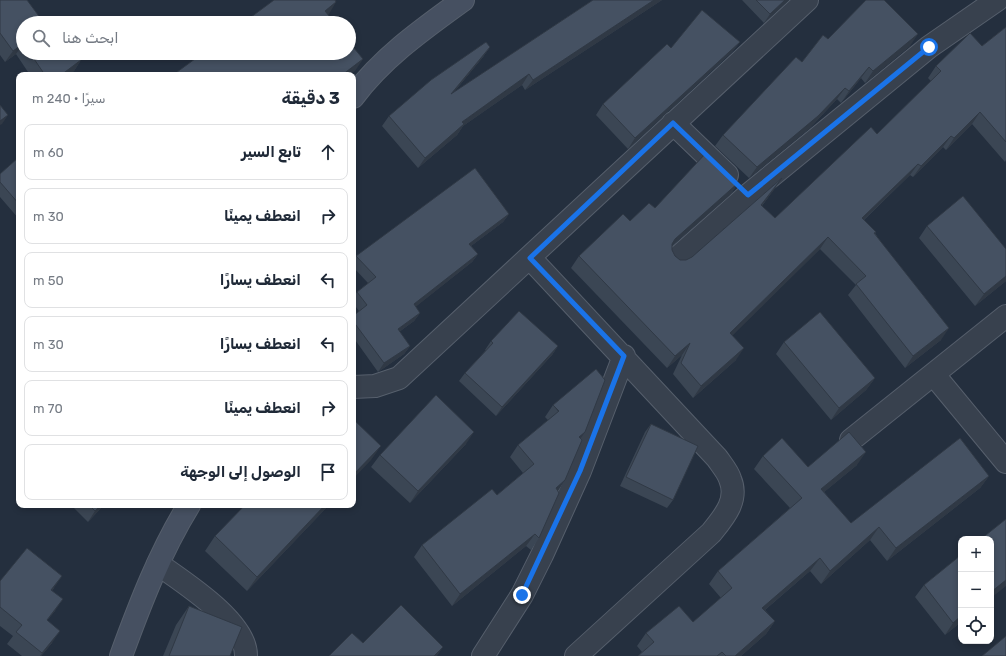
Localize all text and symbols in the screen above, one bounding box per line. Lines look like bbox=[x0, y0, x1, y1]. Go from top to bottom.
search box bbox=[16, 16, 356, 60]
icon: search bbox=[30, 27, 52, 49]
text: ابحث هنا bbox=[62, 29, 119, 47]
route start bbox=[920, 38, 938, 56]
text: 3 دقيقة bbox=[281, 88, 340, 108]
text: سيرًا · 240 m bbox=[32, 91, 105, 106]
icon: ahead bbox=[317, 141, 339, 163]
text: تابع السير bbox=[241, 143, 301, 161]
text: 60 m bbox=[33, 145, 64, 160]
icon: right bbox=[317, 205, 339, 227]
text: انعطف يمينًا bbox=[224, 207, 301, 225]
text: 30 m bbox=[33, 209, 64, 224]
icon: left bbox=[317, 269, 339, 291]
text: انعطف يسارًا bbox=[220, 271, 301, 289]
text: 50 m bbox=[33, 273, 64, 288]
icon: left bbox=[317, 333, 339, 355]
text: انعطف يسارًا bbox=[220, 335, 301, 353]
text: 30 m bbox=[33, 337, 64, 352]
icon: right bbox=[317, 397, 339, 419]
text: انعطف يمينًا bbox=[224, 399, 301, 417]
text: 70 m bbox=[33, 401, 63, 416]
icon: arrive bbox=[317, 461, 339, 483]
text: الوصول إلى الوجهة bbox=[180, 463, 301, 481]
map controls bbox=[958, 536, 994, 644]
button: + bbox=[958, 536, 994, 572]
button: − bbox=[958, 572, 994, 608]
route end bbox=[513, 586, 531, 604]
button: locate bbox=[958, 608, 994, 644]

